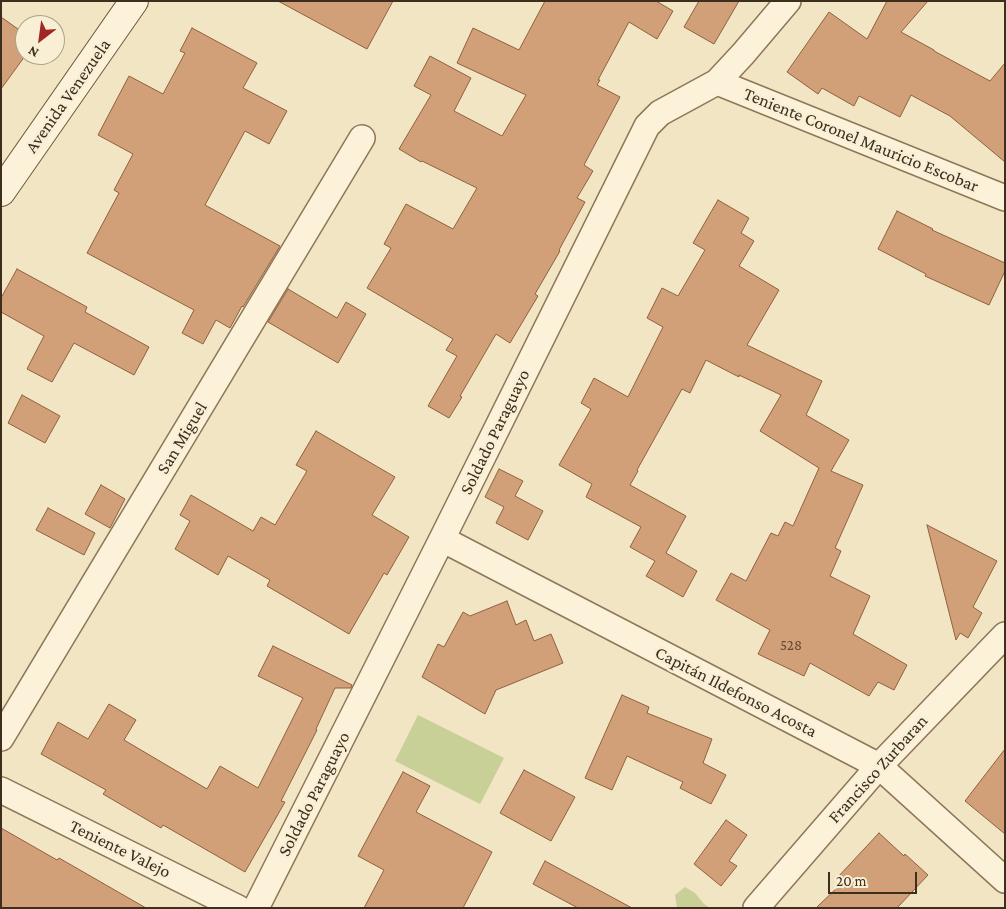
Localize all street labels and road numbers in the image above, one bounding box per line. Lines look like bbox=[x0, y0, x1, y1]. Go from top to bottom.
street label: Avenida Venezuela bbox=[21, 35, 115, 157]
street label: Teniente Coronel Mauricio Escobar bbox=[740, 83, 982, 197]
street label: Soldado Paraguayo bbox=[455, 366, 535, 498]
street label: San Miguel bbox=[152, 398, 212, 478]
street label: Capitán Ildefonso Acosta bbox=[651, 642, 821, 742]
street label: Francisco Zurbaran bbox=[824, 710, 932, 828]
street label: Soldado Paraguayo bbox=[273, 728, 355, 860]
street label: Teniente Valejo bbox=[66, 815, 174, 883]

